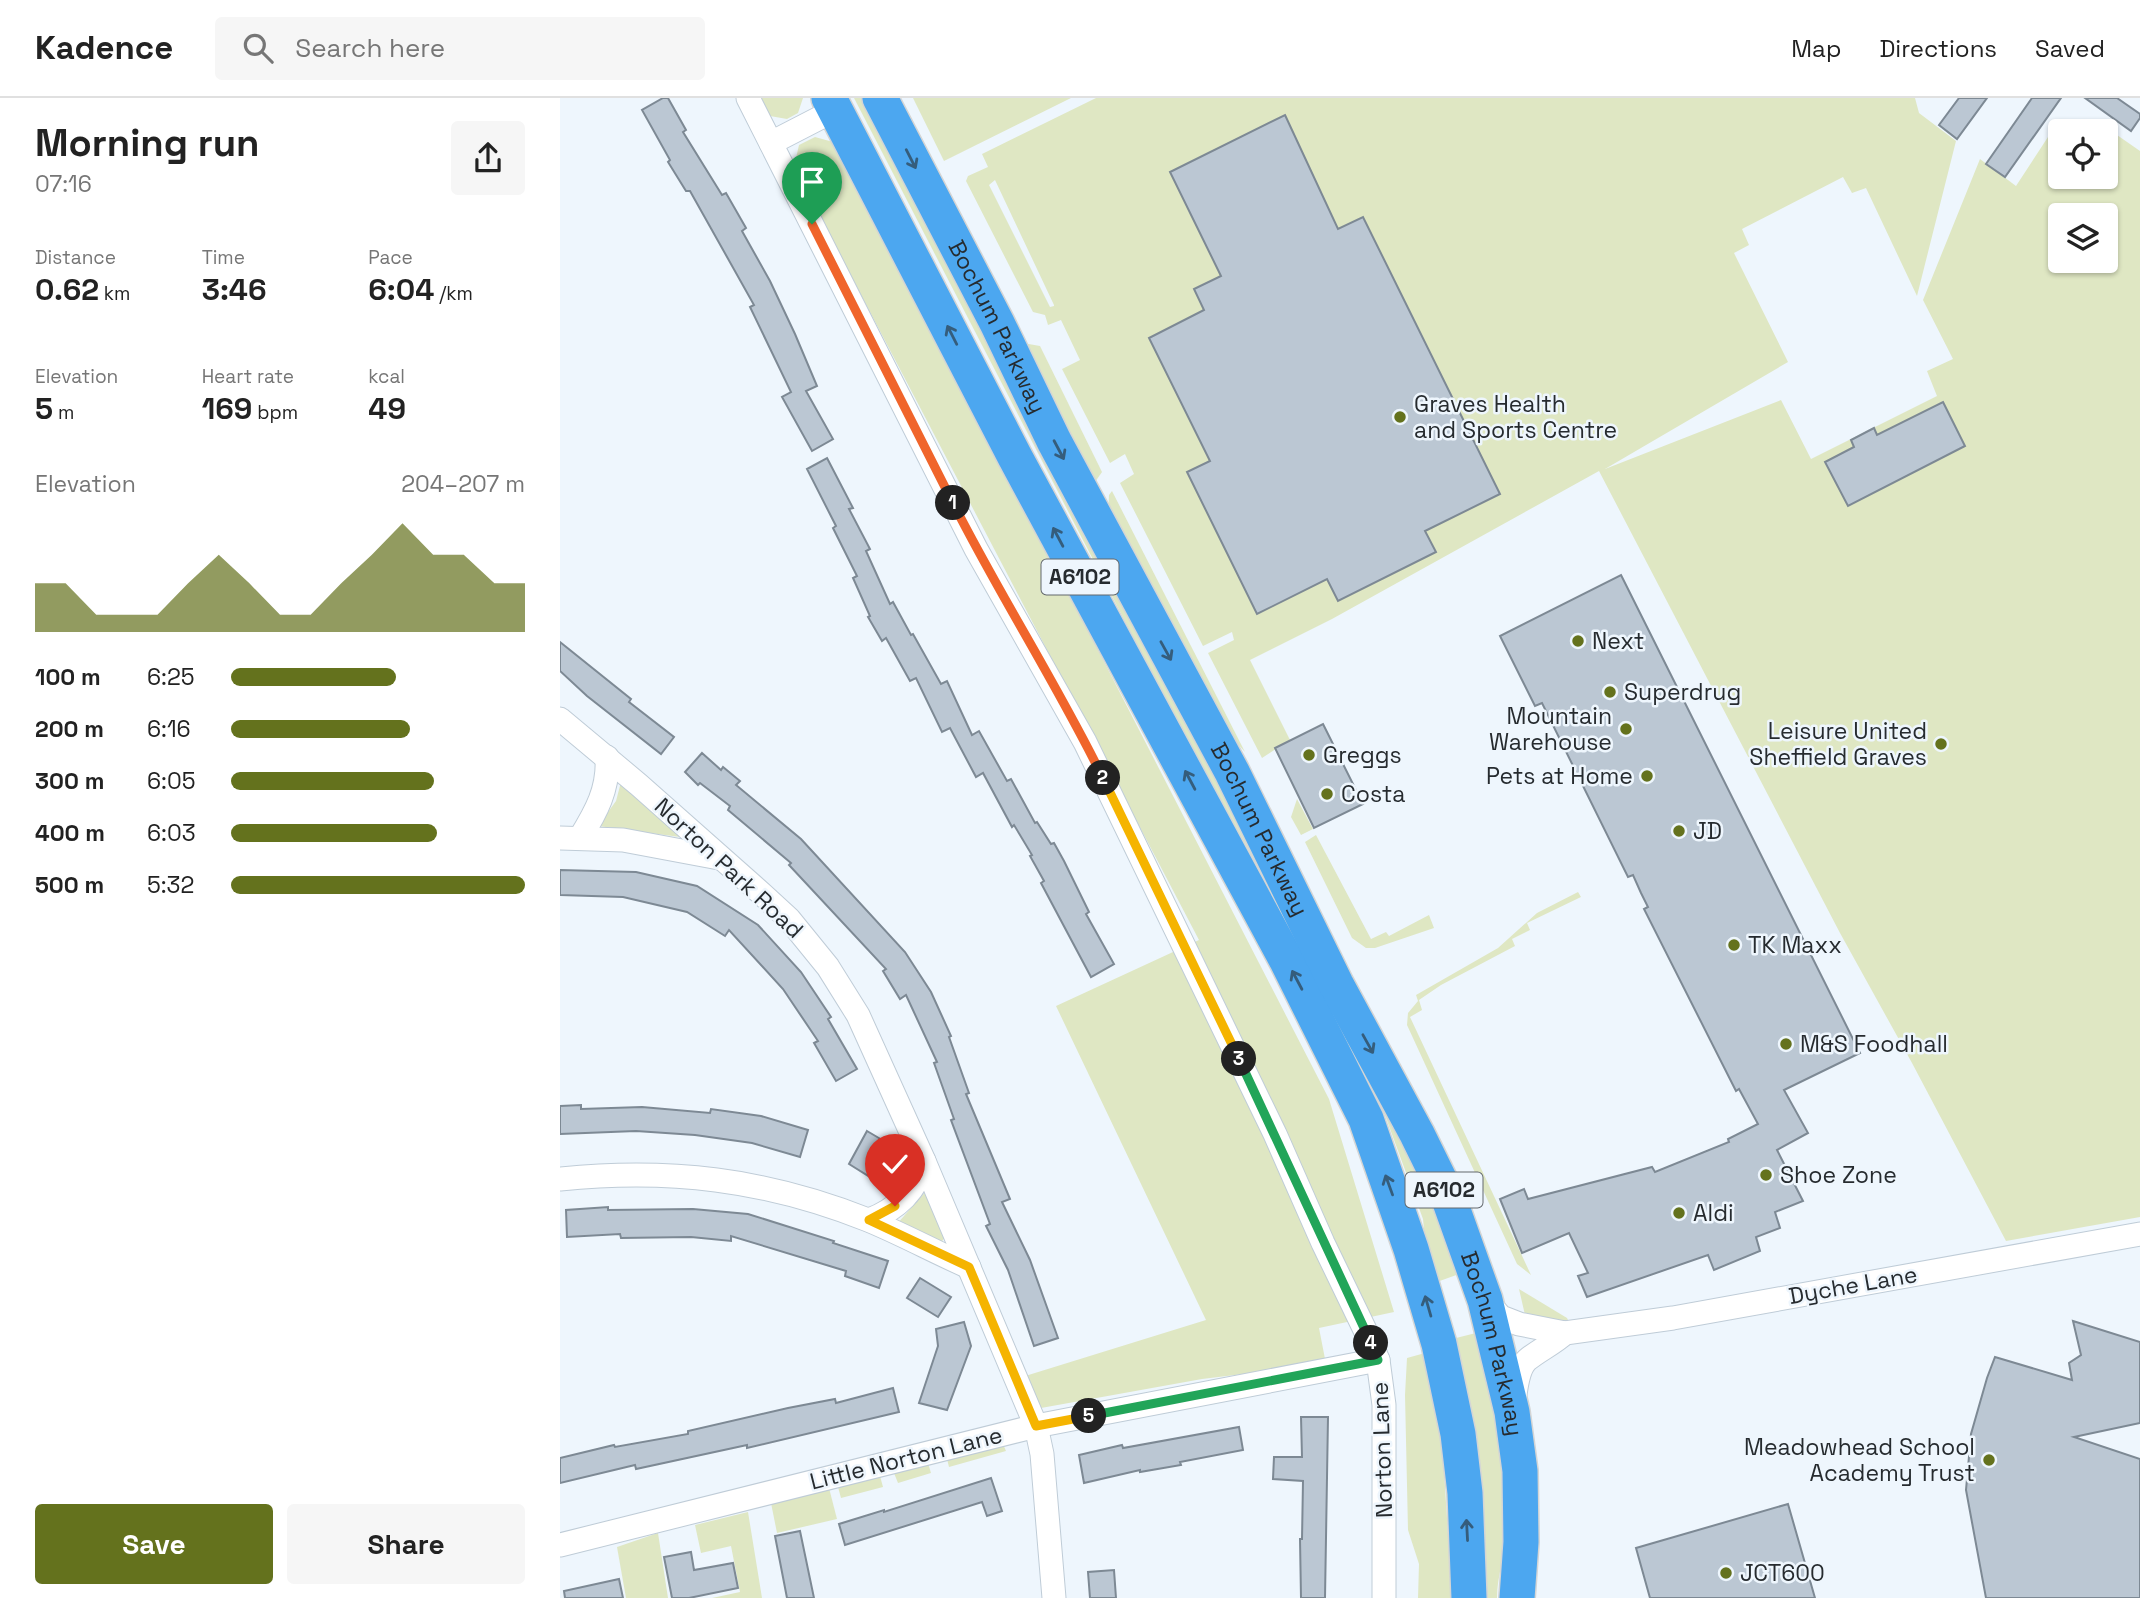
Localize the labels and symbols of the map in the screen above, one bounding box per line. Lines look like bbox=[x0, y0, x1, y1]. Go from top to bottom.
one-way arrow bbox=[904, 148, 918, 168]
pin bbox=[782, 152, 842, 224]
street label: Bochum Parkway bbox=[941, 235, 1053, 418]
one-way arrow bbox=[945, 326, 959, 346]
place label: Graves Health and Sports Centre bbox=[1414, 389, 1617, 445]
marker: Graves Health and Sports Centre bbox=[1392, 409, 1408, 425]
one-way arrow bbox=[1053, 439, 1066, 460]
pin: 1 bbox=[936, 486, 970, 520]
one-way arrow bbox=[1051, 527, 1065, 547]
road number: A6102 bbox=[1042, 560, 1118, 594]
place label: Next bbox=[1592, 626, 1644, 656]
marker: Next bbox=[1570, 633, 1586, 649]
one-way arrow bbox=[1160, 640, 1173, 661]
place label: Superdrug bbox=[1624, 677, 1741, 707]
marker: Superdrug bbox=[1602, 684, 1618, 700]
place label: Mountain Warehouse bbox=[1489, 701, 1612, 757]
place label: Leisure United Sheffield Graves bbox=[1749, 716, 1927, 772]
marker: Mountain Warehouse bbox=[1618, 721, 1634, 737]
marker: Leisure United Sheffield Graves bbox=[1933, 736, 1949, 752]
street label: Bochum Parkway bbox=[1204, 737, 1315, 921]
place label: Greggs bbox=[1323, 740, 1402, 770]
marker: Greggs bbox=[1301, 747, 1317, 763]
pin: 2 bbox=[1086, 760, 1120, 796]
place label: Pets at Home bbox=[1486, 761, 1633, 791]
marker: Pets at Home bbox=[1639, 768, 1655, 784]
one-way arrow bbox=[1182, 770, 1196, 791]
place label: Costa bbox=[1341, 779, 1406, 809]
marker: Costa bbox=[1319, 786, 1335, 802]
street label: Norton Park Road bbox=[648, 791, 810, 945]
place label: JD bbox=[1693, 816, 1722, 846]
marker: JD bbox=[1671, 823, 1687, 839]
place label: TK Maxx bbox=[1748, 930, 1842, 960]
marker: TK Maxx bbox=[1726, 937, 1742, 953]
one-way arrow bbox=[1290, 971, 1304, 991]
place label: M&S Foodhall bbox=[1800, 1029, 1948, 1059]
one-way arrow bbox=[1361, 1034, 1375, 1054]
marker: M&S Foodhall bbox=[1778, 1036, 1794, 1052]
pin: 3 bbox=[1222, 1042, 1256, 1076]
pin bbox=[865, 1134, 925, 1206]
place label: Shoe Zone bbox=[1780, 1160, 1897, 1190]
marker: Shoe Zone bbox=[1758, 1167, 1774, 1183]
road number: A6102 bbox=[1406, 1172, 1482, 1208]
one-way arrow bbox=[1382, 1174, 1394, 1196]
place label: Aldi bbox=[1693, 1198, 1734, 1228]
marker: Aldi bbox=[1671, 1205, 1687, 1221]
street label: Bochum Parkway bbox=[1454, 1247, 1530, 1438]
street label: Dyche Lane bbox=[1786, 1259, 1920, 1311]
one-way arrow bbox=[1421, 1295, 1434, 1317]
pin: 4 bbox=[1354, 1326, 1388, 1360]
street label: Norton Lane bbox=[1365, 1381, 1399, 1519]
pin: 5 bbox=[1072, 1398, 1106, 1434]
street label: Little Norton Lane bbox=[807, 1420, 1005, 1496]
place label: Meadowhead School Academy Trust bbox=[1744, 1432, 1975, 1488]
marker: Meadowhead School Academy Trust bbox=[1981, 1452, 1997, 1468]
one-way arrow bbox=[1460, 1519, 1473, 1542]
place label: JCT600 bbox=[1740, 1558, 1825, 1588]
marker: JCT600 bbox=[1718, 1565, 1734, 1581]

